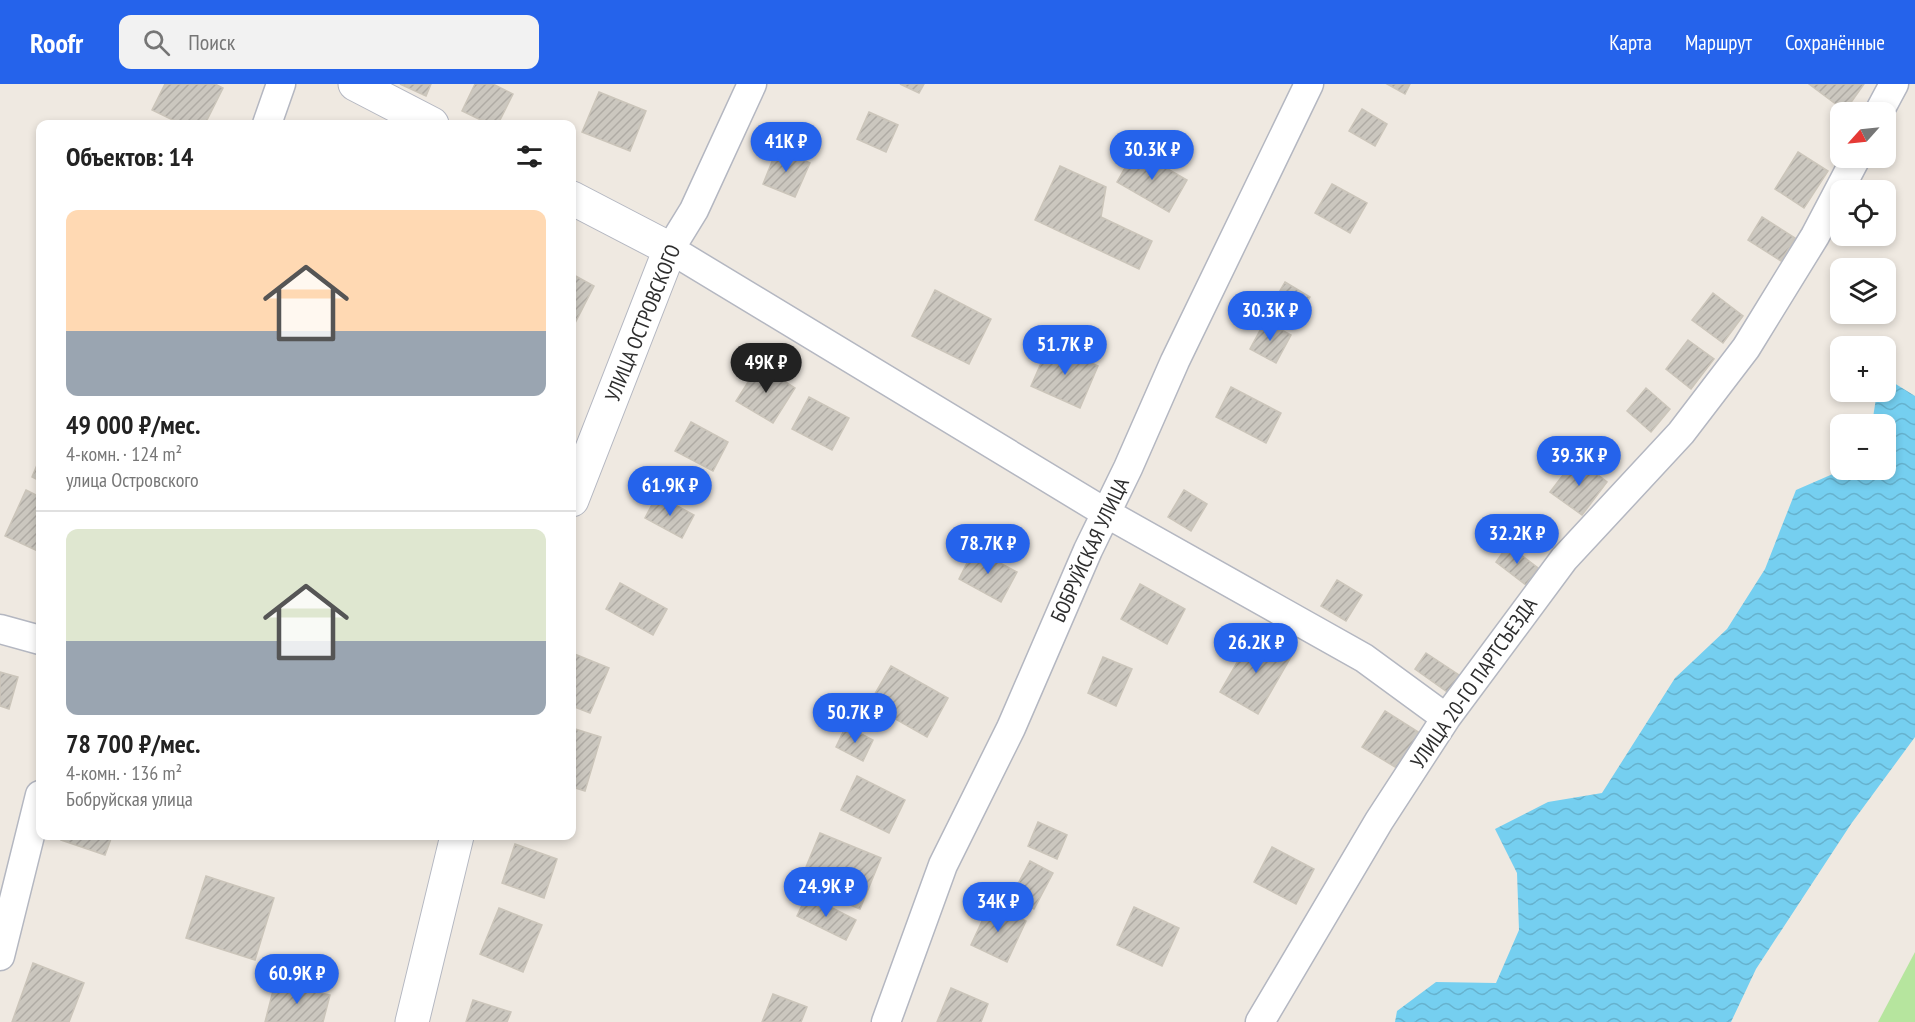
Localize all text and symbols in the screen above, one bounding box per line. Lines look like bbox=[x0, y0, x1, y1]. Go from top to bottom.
search box bbox=[119, 15, 539, 69]
text: Roofr bbox=[30, 24, 83, 61]
icon: search bbox=[140, 26, 173, 59]
text: Поиск bbox=[188, 28, 235, 56]
text: Карта bbox=[1609, 29, 1652, 56]
text: Маршрут bbox=[1685, 29, 1752, 56]
text: Сохранённые bbox=[1785, 29, 1885, 56]
north arrow bbox=[1830, 102, 1896, 168]
map controls bbox=[1830, 102, 1896, 480]
pin: 41K ₽ bbox=[744, 122, 828, 173]
text: 41K ₽ bbox=[765, 128, 807, 154]
pin: 30.3K ₽ bbox=[1097, 130, 1207, 181]
text: 30.3K ₽ bbox=[1124, 136, 1180, 162]
text: Объектов: 14 bbox=[66, 140, 193, 173]
icon: filters bbox=[513, 140, 546, 173]
button: locate bbox=[1830, 180, 1896, 246]
street label: УЛИЦА ОСТРОВСКОГО bbox=[599, 240, 686, 405]
icon: home bbox=[252, 249, 360, 357]
button: layers bbox=[1830, 258, 1896, 324]
pin: 30.3K ₽ bbox=[1215, 291, 1325, 342]
text: 30.3K ₽ bbox=[1242, 297, 1298, 323]
pin: 51.7K ₽ bbox=[1010, 325, 1120, 376]
text: 51.7K ₽ bbox=[1037, 331, 1093, 357]
button: + bbox=[1830, 336, 1896, 402]
pin: 49K ₽ bbox=[724, 343, 808, 394]
text: 49K ₽ bbox=[745, 349, 787, 375]
text: 49 000 ₽/мес. bbox=[66, 408, 200, 441]
button: − bbox=[1830, 414, 1896, 480]
pin: 39.3K ₽ bbox=[1524, 436, 1634, 487]
text: 4-комн. · 124 m² bbox=[66, 441, 182, 467]
text: 39.3K ₽ bbox=[1551, 442, 1607, 468]
pin: 61.9K ₽ bbox=[615, 466, 725, 517]
text: улица Островского bbox=[66, 467, 199, 493]
text: 61.9K ₽ bbox=[642, 472, 698, 498]
street label: БОБРУЙСКАЯ УЛИЦА bbox=[1044, 473, 1135, 626]
pin: 32.2K ₽ bbox=[1462, 514, 1572, 565]
text: 32.2K ₽ bbox=[1489, 520, 1545, 546]
pin: 78.7K ₽ bbox=[933, 524, 1043, 575]
text: 78.7K ₽ bbox=[960, 530, 1016, 556]
icon: home bbox=[252, 568, 360, 676]
street label: УЛИЦА 20-ГО ПАРТСЪЕЗДА bbox=[1404, 592, 1543, 774]
pin: 26.2K ₽ bbox=[1201, 623, 1311, 674]
text: 26.2K ₽ bbox=[1228, 629, 1284, 655]
pin: 50.7K ₽ bbox=[800, 693, 910, 744]
text: 50.7K ₽ bbox=[827, 699, 883, 725]
text: 78 700 ₽/мес. bbox=[66, 727, 200, 760]
text: 4-комн. · 136 m² bbox=[66, 760, 182, 786]
text: Бобруйская улица bbox=[66, 786, 193, 812]
pin: 24.9K ₽ bbox=[771, 867, 881, 918]
text: 24.9K ₽ bbox=[798, 873, 854, 899]
pin: 34K ₽ bbox=[956, 882, 1040, 933]
text: 34K ₽ bbox=[977, 888, 1019, 914]
pin: 60.9K ₽ bbox=[242, 954, 352, 1005]
text: 60.9K ₽ bbox=[269, 960, 325, 986]

